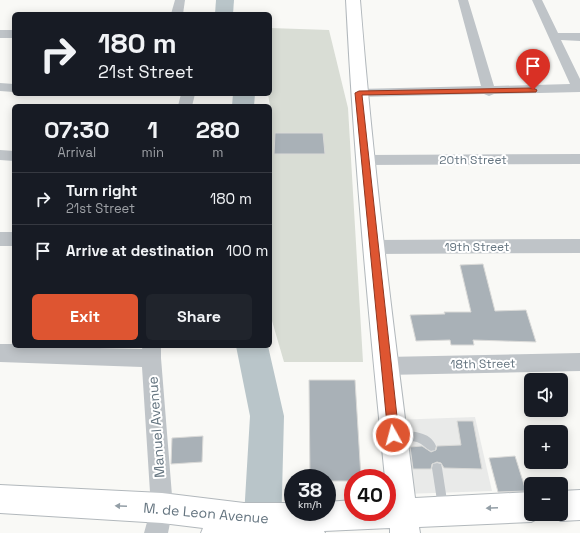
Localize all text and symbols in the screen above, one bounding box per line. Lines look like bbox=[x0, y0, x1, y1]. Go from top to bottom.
text: 180 m bbox=[98, 25, 177, 61]
icon: right bbox=[32, 28, 84, 80]
pin bbox=[516, 49, 550, 90]
icon: arrive bbox=[522, 55, 544, 77]
text: 21st Street bbox=[98, 60, 194, 83]
text: 07:30 bbox=[44, 114, 110, 145]
text: 1 bbox=[147, 114, 158, 145]
text: 280 bbox=[196, 114, 240, 145]
text: Arrival bbox=[57, 144, 96, 161]
text: min bbox=[142, 144, 164, 161]
text: m bbox=[212, 144, 224, 161]
street label: 20th Street bbox=[439, 152, 507, 168]
text: Turn right bbox=[66, 181, 137, 200]
icon: right bbox=[32, 188, 54, 210]
text: 180 m bbox=[210, 189, 252, 208]
text: 21st Street bbox=[66, 200, 135, 217]
street label: 19th Street bbox=[445, 239, 510, 255]
icon: arrive bbox=[32, 240, 54, 262]
text: Arrive at destination bbox=[66, 241, 214, 260]
text: 100 m bbox=[226, 241, 268, 260]
button: Exit bbox=[32, 294, 138, 340]
button: Share bbox=[146, 294, 252, 340]
street label: 18th Street bbox=[450, 355, 516, 373]
map controls bbox=[524, 373, 568, 521]
button: sound bbox=[524, 373, 568, 417]
street label: Manuel Avenue bbox=[143, 376, 169, 478]
position arrow bbox=[372, 414, 414, 456]
button: + bbox=[524, 425, 568, 469]
speed limit sign: 40 bbox=[344, 469, 396, 521]
text: 38 bbox=[298, 477, 322, 503]
button: − bbox=[524, 477, 568, 521]
text: km/h bbox=[298, 498, 322, 511]
street label: M. de Leon Avenue bbox=[143, 499, 269, 527]
one-way arrow bbox=[114, 503, 127, 509]
one-way arrow bbox=[485, 505, 498, 511]

